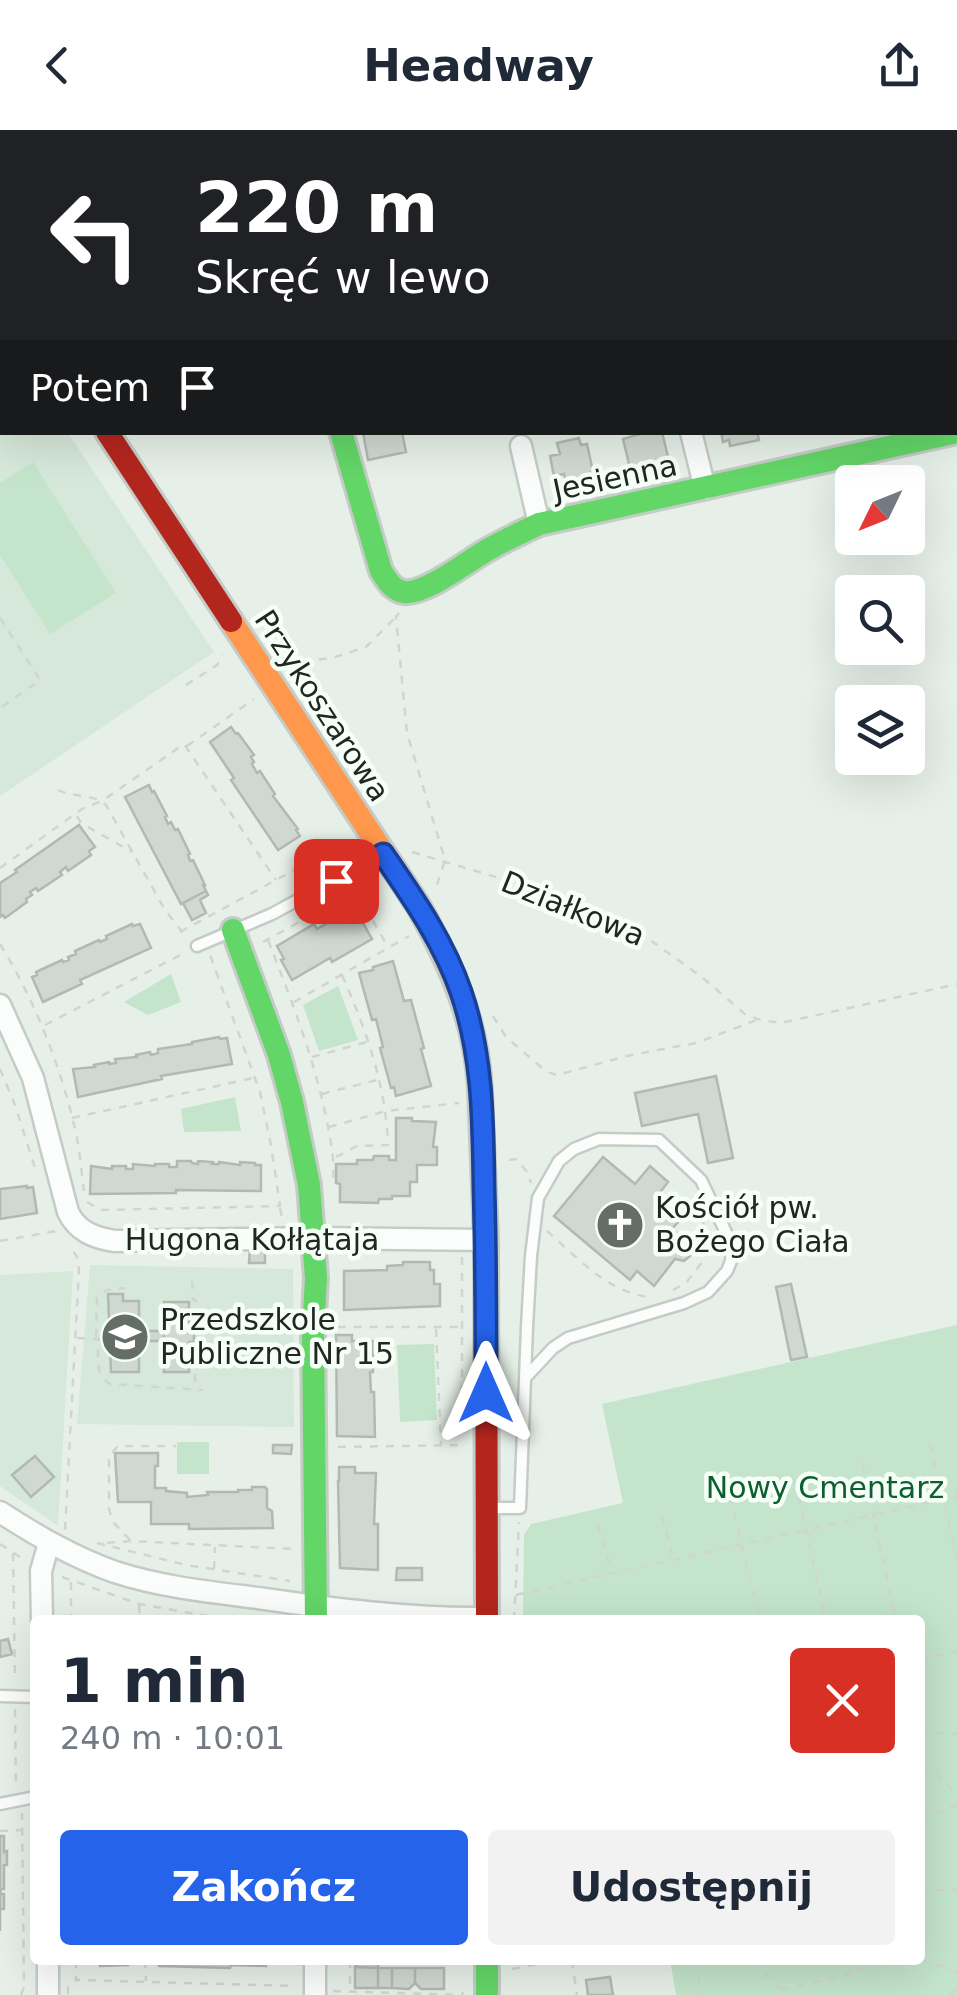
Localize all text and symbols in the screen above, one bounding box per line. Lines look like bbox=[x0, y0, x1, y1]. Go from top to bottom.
icon: back bbox=[30, 38, 85, 93]
icon: share bbox=[872, 38, 927, 93]
text: Headway bbox=[363, 39, 594, 92]
text: 220 m bbox=[195, 167, 438, 249]
icon: left bbox=[30, 170, 160, 300]
text: Skręć w lewo bbox=[195, 251, 491, 304]
icon: arrive bbox=[170, 360, 225, 415]
text: Potem bbox=[30, 366, 150, 410]
street label: Jesienna bbox=[548, 447, 680, 508]
north arrow bbox=[835, 465, 925, 555]
map controls bbox=[835, 465, 925, 775]
button: search bbox=[835, 575, 925, 665]
street label: Przykoszarowa bbox=[248, 604, 397, 808]
button: layers bbox=[835, 685, 925, 775]
pin bbox=[294, 839, 379, 924]
icon: arrive bbox=[309, 854, 364, 909]
street label: Działkowa bbox=[496, 864, 650, 953]
place label: Kościół pw. Bożego Ciała bbox=[655, 1190, 850, 1259]
church icon: Kościół pw. Bożego Ciała bbox=[594, 1199, 646, 1251]
street label: Hugona Kołłątaja bbox=[125, 1222, 379, 1257]
place label: Przedszkole Publiczne Nr 15 bbox=[160, 1302, 394, 1371]
school or university icon: Przedszkole Publiczne Nr 15 bbox=[99, 1311, 151, 1363]
position arrow bbox=[434, 1341, 538, 1445]
park label: Nowy Cmentarz bbox=[706, 1470, 944, 1505]
text: 1 min bbox=[60, 1646, 248, 1716]
button: close bbox=[790, 1648, 895, 1753]
text: 240 m · 10:01 bbox=[60, 1719, 285, 1757]
button: Zakończ bbox=[60, 1830, 468, 1945]
button: Udostępnij bbox=[488, 1830, 895, 1945]

